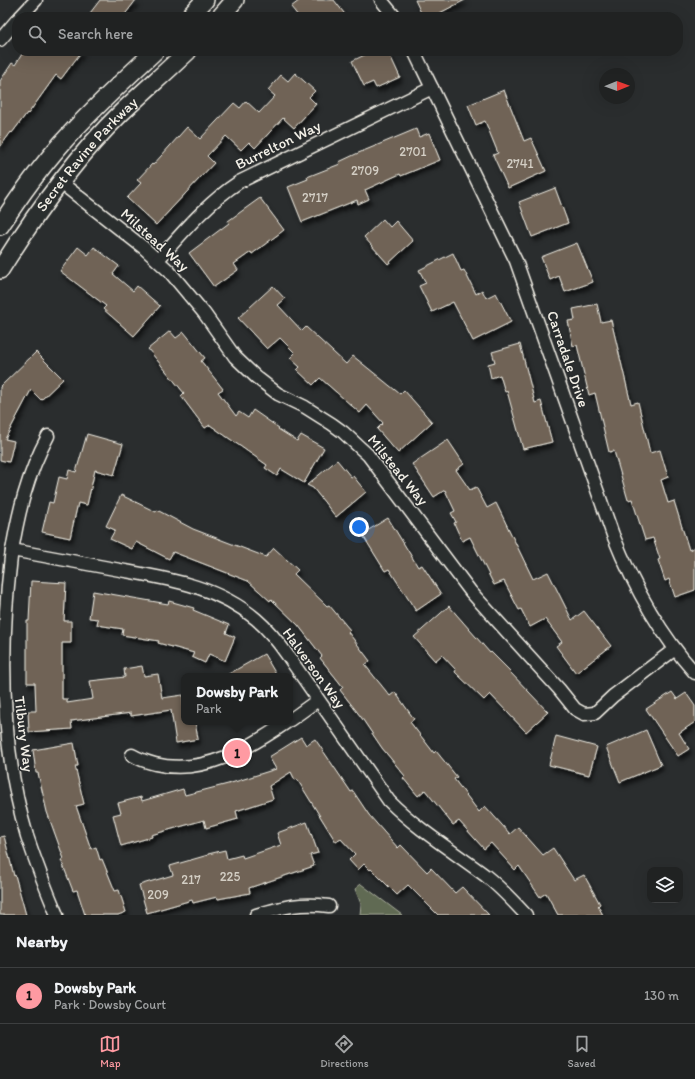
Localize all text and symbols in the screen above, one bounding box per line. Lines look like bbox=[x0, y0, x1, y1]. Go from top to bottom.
search box bbox=[12, 12, 683, 56]
icon: search bbox=[26, 23, 48, 45]
text: Search here bbox=[58, 25, 133, 43]
north arrow bbox=[599, 68, 635, 104]
street label: Secret Ravine Parkway bbox=[32, 93, 141, 215]
street label: Burrelton Way bbox=[232, 117, 324, 173]
house number: 2701 bbox=[399, 144, 427, 159]
house number: 2741 bbox=[506, 156, 534, 171]
house number: 2709 bbox=[351, 163, 379, 178]
house number: 2717 bbox=[302, 190, 328, 205]
street label: Milstead Way bbox=[117, 205, 193, 275]
street label: Carradale Drive bbox=[543, 308, 593, 410]
street label: Milstead Way bbox=[364, 431, 432, 509]
your location bbox=[349, 517, 369, 537]
street label: Halverson Way bbox=[279, 624, 349, 712]
popup bbox=[181, 673, 293, 725]
text: Dowsby Park bbox=[196, 683, 278, 701]
street label: Tilbury Way bbox=[10, 695, 38, 773]
text: Park bbox=[196, 701, 222, 716]
pin: 1 bbox=[224, 738, 250, 768]
map controls bbox=[647, 867, 683, 903]
button: layers bbox=[647, 867, 683, 903]
house number: 225 bbox=[220, 869, 240, 884]
house number: 217 bbox=[181, 872, 201, 887]
house number: 209 bbox=[147, 887, 169, 902]
text: Nearby bbox=[16, 931, 68, 951]
text: Dowsby Park bbox=[54, 979, 136, 997]
text: 1 bbox=[26, 988, 32, 1003]
text: 130 m bbox=[644, 988, 679, 1003]
text: Park · Dowsby Court bbox=[54, 997, 166, 1012]
tab: Map bbox=[99, 1033, 121, 1070]
tab: Directions bbox=[320, 1033, 369, 1070]
tab: Saved bbox=[567, 1033, 596, 1070]

